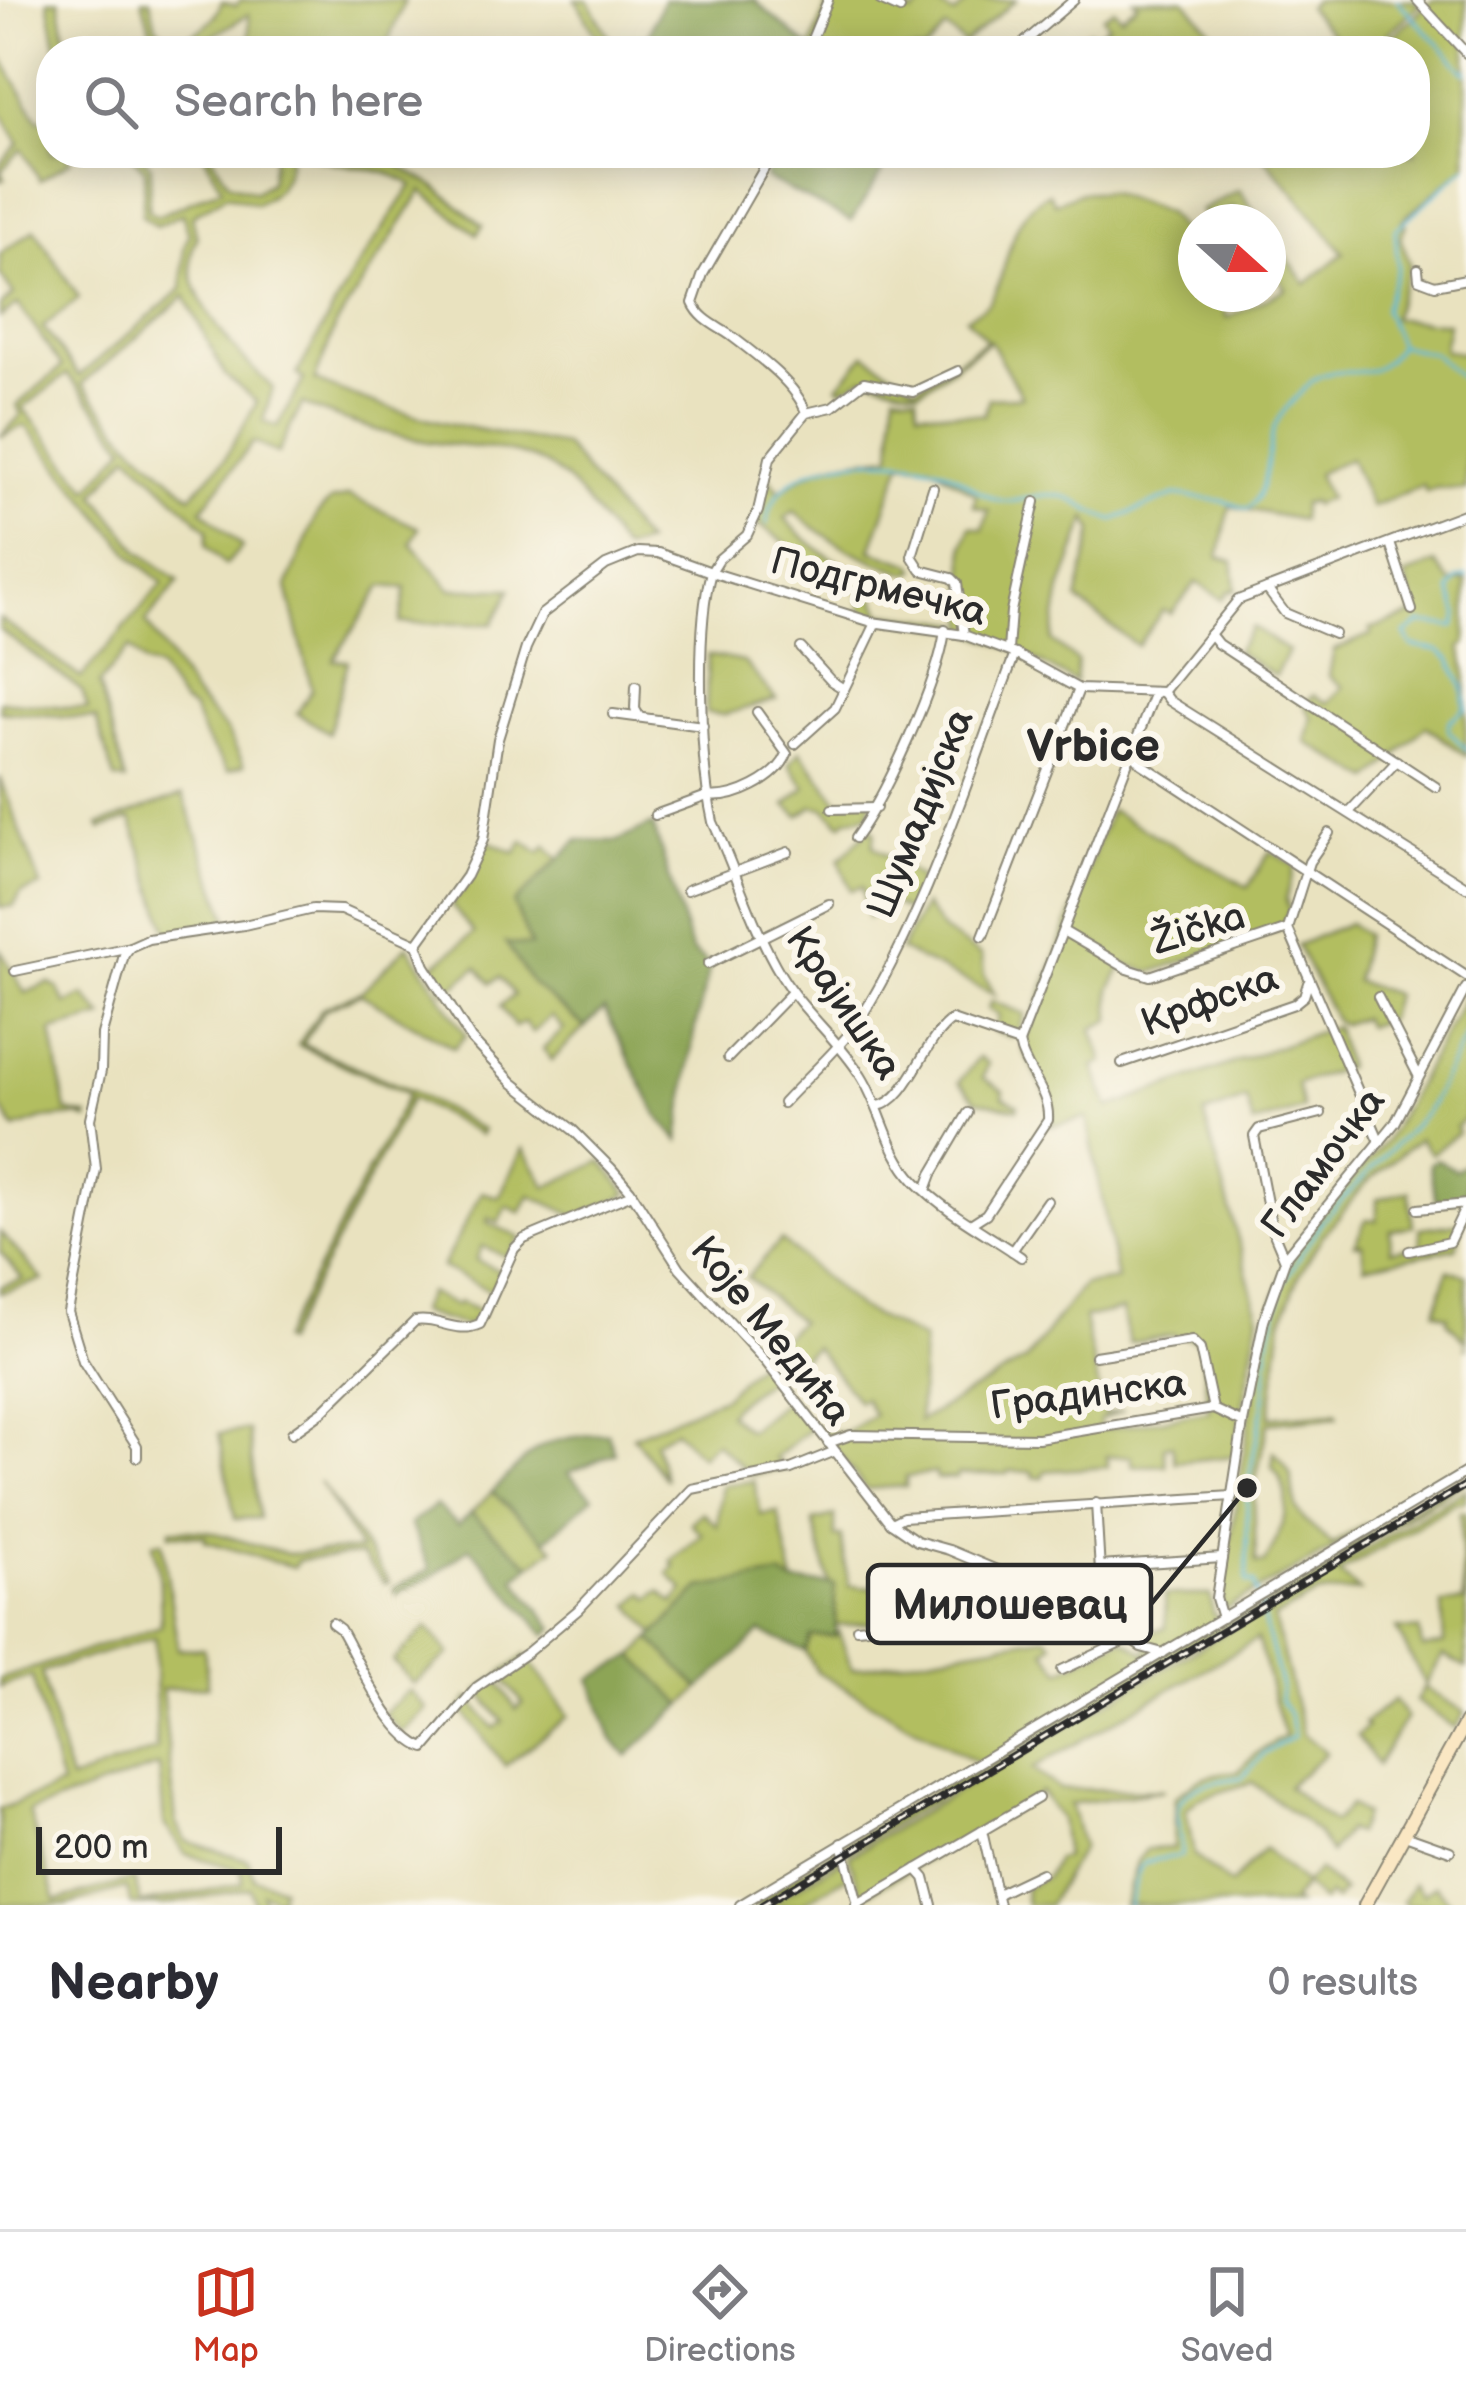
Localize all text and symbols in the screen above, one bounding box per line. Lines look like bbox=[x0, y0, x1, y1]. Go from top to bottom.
search box bbox=[36, 36, 1430, 168]
icon: search bbox=[78, 69, 144, 135]
text: Search here bbox=[174, 75, 423, 130]
north arrow bbox=[1178, 204, 1286, 312]
street label: Подгрмечка bbox=[766, 538, 991, 637]
street label: Шумадијска bbox=[858, 703, 985, 925]
district label: Vrbice bbox=[1026, 720, 1160, 775]
street label: Žička bbox=[1145, 891, 1251, 966]
street label: Крајишка bbox=[775, 918, 911, 1089]
street label: Крфска bbox=[1135, 955, 1285, 1048]
street label: Гламочка bbox=[1252, 1079, 1396, 1248]
street label: Које Медића bbox=[680, 1228, 860, 1435]
street label: Градинска bbox=[988, 1360, 1189, 1431]
callout: Милошевац bbox=[868, 1565, 1151, 1643]
text: Милошевац bbox=[893, 1581, 1127, 1632]
scale bar bbox=[36, 1821, 282, 1874]
text: 200 m bbox=[54, 1828, 148, 1868]
text: Nearby bbox=[48, 1953, 219, 2014]
text: 0 results bbox=[1267, 1960, 1418, 2007]
tab: Map bbox=[193, 2259, 259, 2371]
tab: Directions bbox=[644, 2259, 796, 2371]
tab: Saved bbox=[1181, 2259, 1273, 2371]

